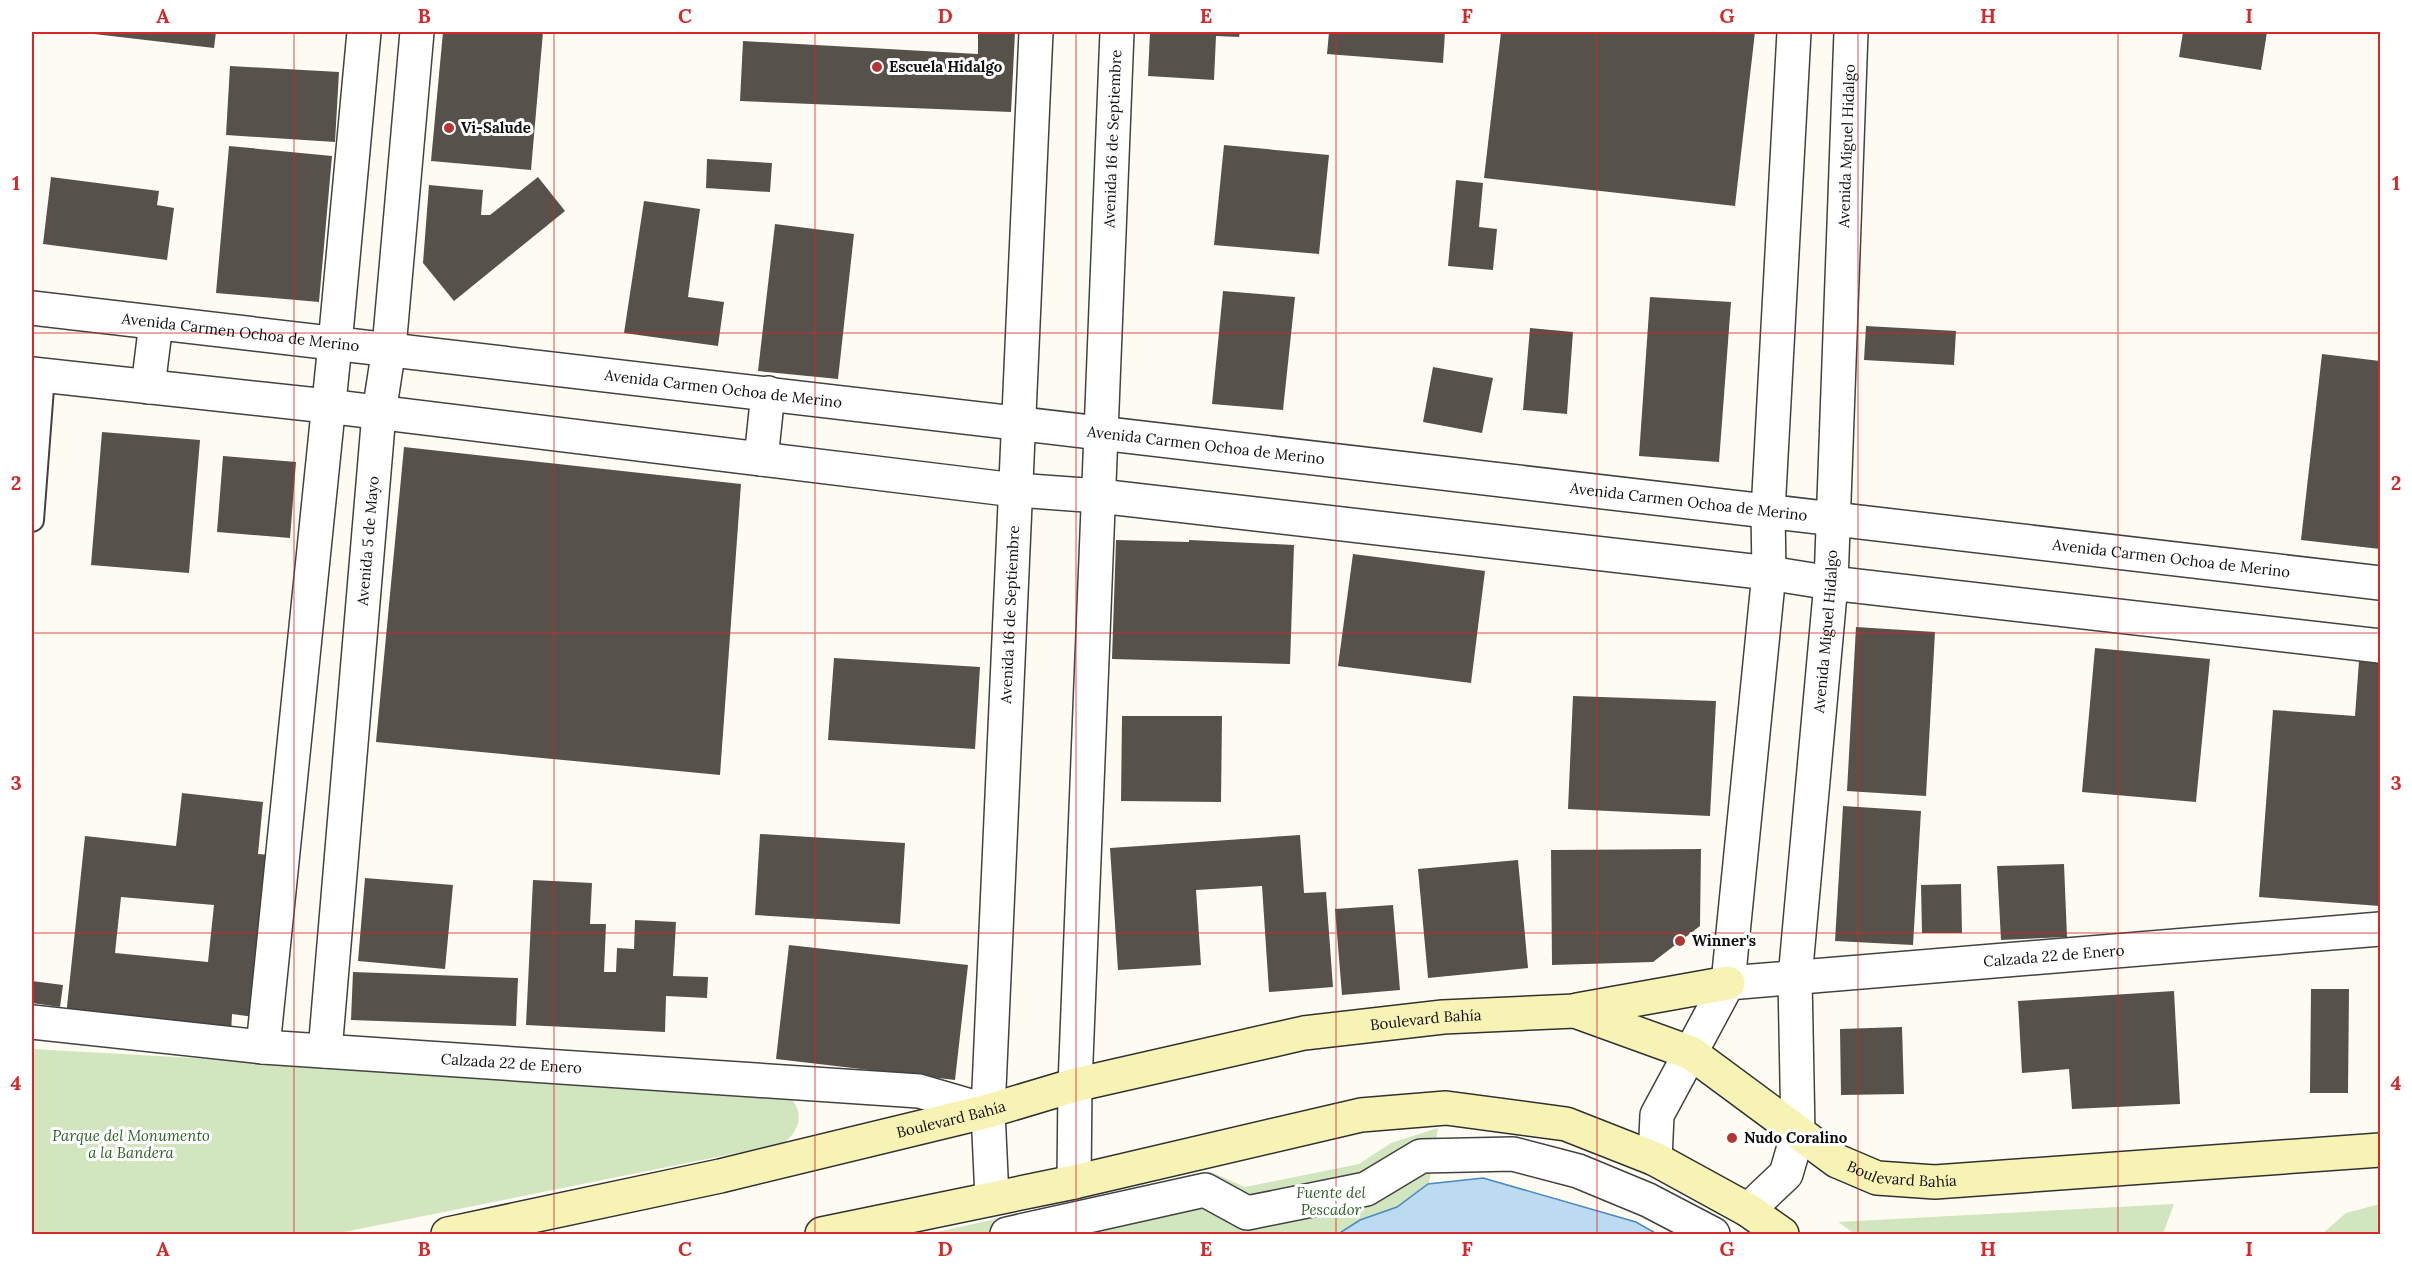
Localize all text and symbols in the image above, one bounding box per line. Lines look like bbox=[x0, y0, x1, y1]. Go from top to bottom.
text: A bbox=[156, 3, 170, 28]
text: B bbox=[417, 3, 431, 28]
text: C bbox=[678, 3, 692, 28]
text: D bbox=[937, 3, 953, 28]
text: E bbox=[1200, 3, 1212, 28]
text: F bbox=[1461, 3, 1473, 28]
text: G bbox=[1719, 3, 1735, 28]
text: H bbox=[1980, 3, 1996, 28]
text: I bbox=[2245, 3, 2253, 28]
street label: Avenida 16 de Septiembre bbox=[1099, 49, 1125, 229]
place label: Escuela Hidalgo bbox=[889, 57, 1003, 76]
marker: Escuela Hidalgo bbox=[870, 60, 884, 74]
street label: Avenida Miguel Hidalgo bbox=[1834, 64, 1859, 229]
place label: Vi-Salude bbox=[461, 118, 531, 137]
marker: Vi-Salude bbox=[442, 121, 456, 135]
text: 1 bbox=[12, 170, 20, 195]
text: 1 bbox=[2392, 170, 2400, 195]
street label: Avenida Carmen Ochoa de Merino bbox=[120, 308, 361, 355]
street label: Avenida Carmen Ochoa de Merino bbox=[603, 365, 843, 412]
street label: Avenida Carmen Ochoa de Merino bbox=[1085, 422, 1326, 468]
text: 2 bbox=[11, 470, 21, 495]
text: 2 bbox=[2391, 470, 2401, 495]
street label: Avenida 5 de Mayo bbox=[353, 475, 383, 607]
street label: Avenida Carmen Ochoa de Merino bbox=[1568, 478, 1809, 525]
street label: Avenida 16 de Septiembre bbox=[996, 525, 1023, 705]
street label: Avenida Carmen Ochoa de Merino bbox=[2051, 535, 2291, 581]
street label: Avenida Miguel Hidalgo bbox=[1809, 549, 1841, 715]
text: 3 bbox=[10, 770, 22, 795]
text: 3 bbox=[2390, 770, 2402, 795]
place label: Winner's bbox=[1692, 931, 1756, 950]
marker: Winner's bbox=[1673, 934, 1687, 948]
street label: Calzada 22 de Enero bbox=[1983, 940, 2125, 971]
street label: Boulevard Bahía bbox=[1369, 1005, 1482, 1034]
street label: Calzada 22 de Enero bbox=[440, 1049, 583, 1077]
text: 4 bbox=[11, 1070, 22, 1095]
text: 4 bbox=[2391, 1070, 2402, 1095]
street label: Boulevard Bahía bbox=[894, 1096, 1008, 1142]
park label: Parque del Monumento a la Bandera bbox=[52, 1126, 210, 1162]
place label: Nudo Coralino bbox=[1744, 1128, 1848, 1147]
marker: Nudo Coralino bbox=[1725, 1131, 1739, 1145]
street label: Boulevard Bahía bbox=[1844, 1156, 1958, 1191]
park label: Fuente del Pescador bbox=[1296, 1183, 1367, 1219]
text: A bbox=[156, 1236, 170, 1261]
text: B bbox=[417, 1236, 431, 1261]
text: C bbox=[678, 1236, 692, 1261]
text: D bbox=[937, 1236, 953, 1261]
text: E bbox=[1200, 1236, 1212, 1261]
text: F bbox=[1461, 1236, 1473, 1261]
text: G bbox=[1719, 1236, 1735, 1261]
text: H bbox=[1980, 1236, 1996, 1261]
text: I bbox=[2245, 1236, 2253, 1261]

